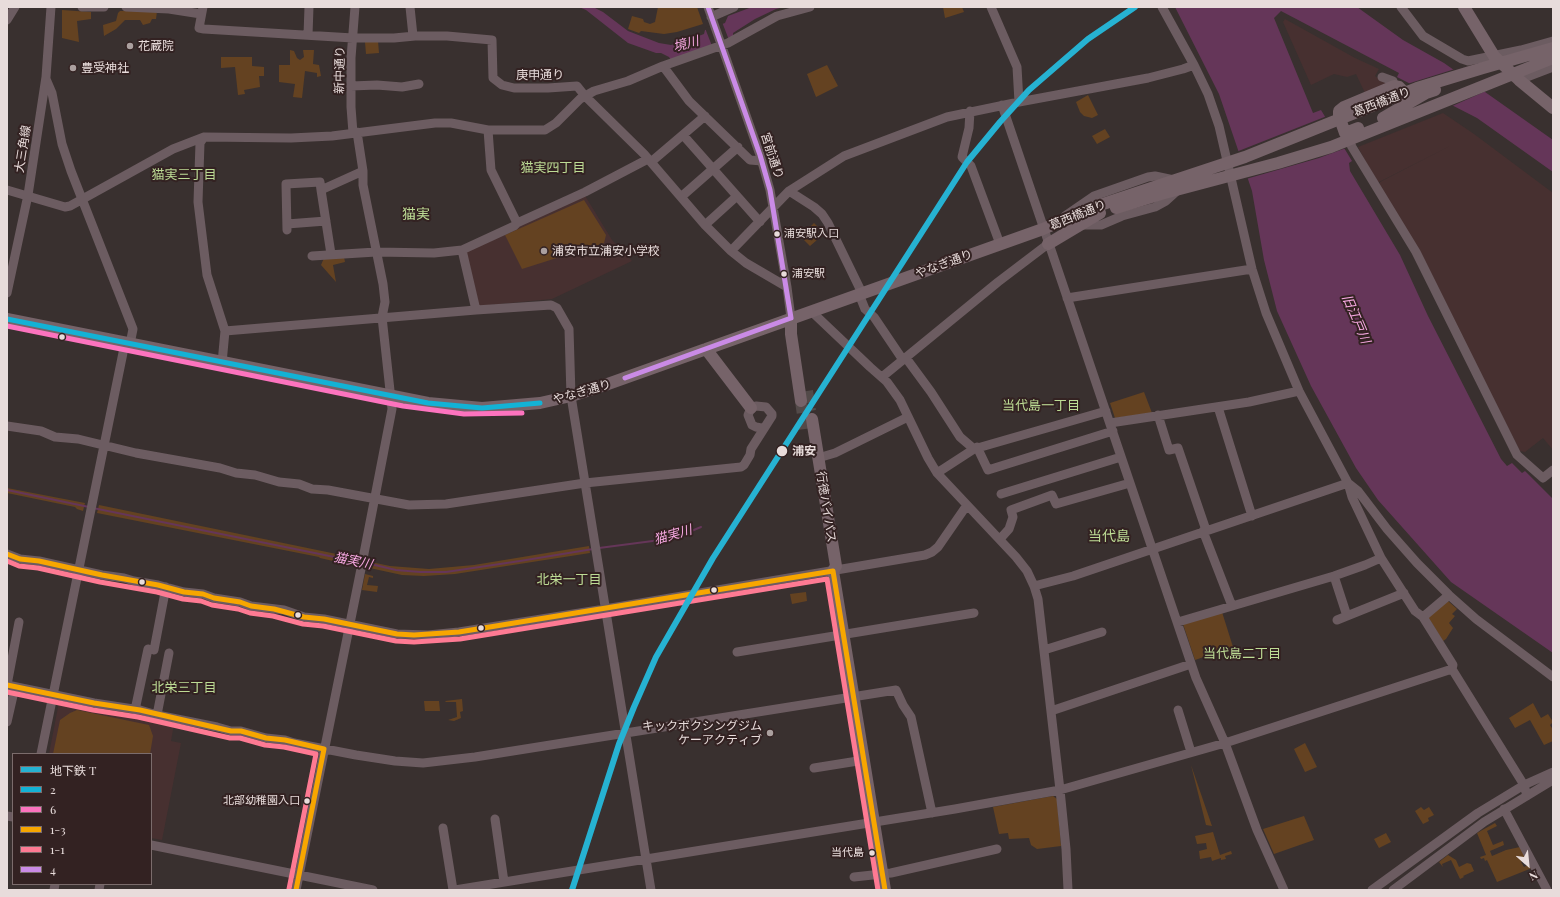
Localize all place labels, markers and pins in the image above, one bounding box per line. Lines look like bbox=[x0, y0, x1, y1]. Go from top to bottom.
place label: 花蔵院 bbox=[138, 39, 174, 53]
marker: 花蔵院 bbox=[125, 41, 135, 51]
place label: 豊受神社 bbox=[81, 61, 129, 75]
marker: 豊受神社 bbox=[68, 63, 78, 73]
place label: 浦安駅入口 bbox=[784, 227, 839, 241]
marker: 浦安駅入口 bbox=[772, 229, 782, 239]
place label: 浦安市立浦安小学校 bbox=[552, 244, 660, 258]
marker: 浦安市立浦安小学校 bbox=[539, 246, 549, 256]
place label: 浦安駅 bbox=[792, 267, 825, 281]
marker: 浦安駅 bbox=[779, 269, 789, 279]
unlabelled marker bbox=[57, 332, 67, 342]
marker: 浦安 bbox=[775, 444, 789, 458]
place label: 浦安 bbox=[792, 444, 816, 458]
unlabelled marker bbox=[137, 577, 147, 587]
unlabelled marker bbox=[709, 585, 719, 595]
unlabelled marker bbox=[293, 610, 303, 620]
unlabelled marker bbox=[476, 623, 486, 633]
place label: キックボクシングジム ケーアクティブ bbox=[642, 719, 762, 747]
marker: キックボクシングジム ケーアクティブ bbox=[765, 728, 775, 738]
place label: 北部幼稚園入口 bbox=[223, 794, 300, 808]
marker: 北部幼稚園入口 bbox=[302, 796, 312, 806]
place label: 当代島 bbox=[831, 846, 864, 860]
marker: 当代島 bbox=[867, 848, 877, 858]

